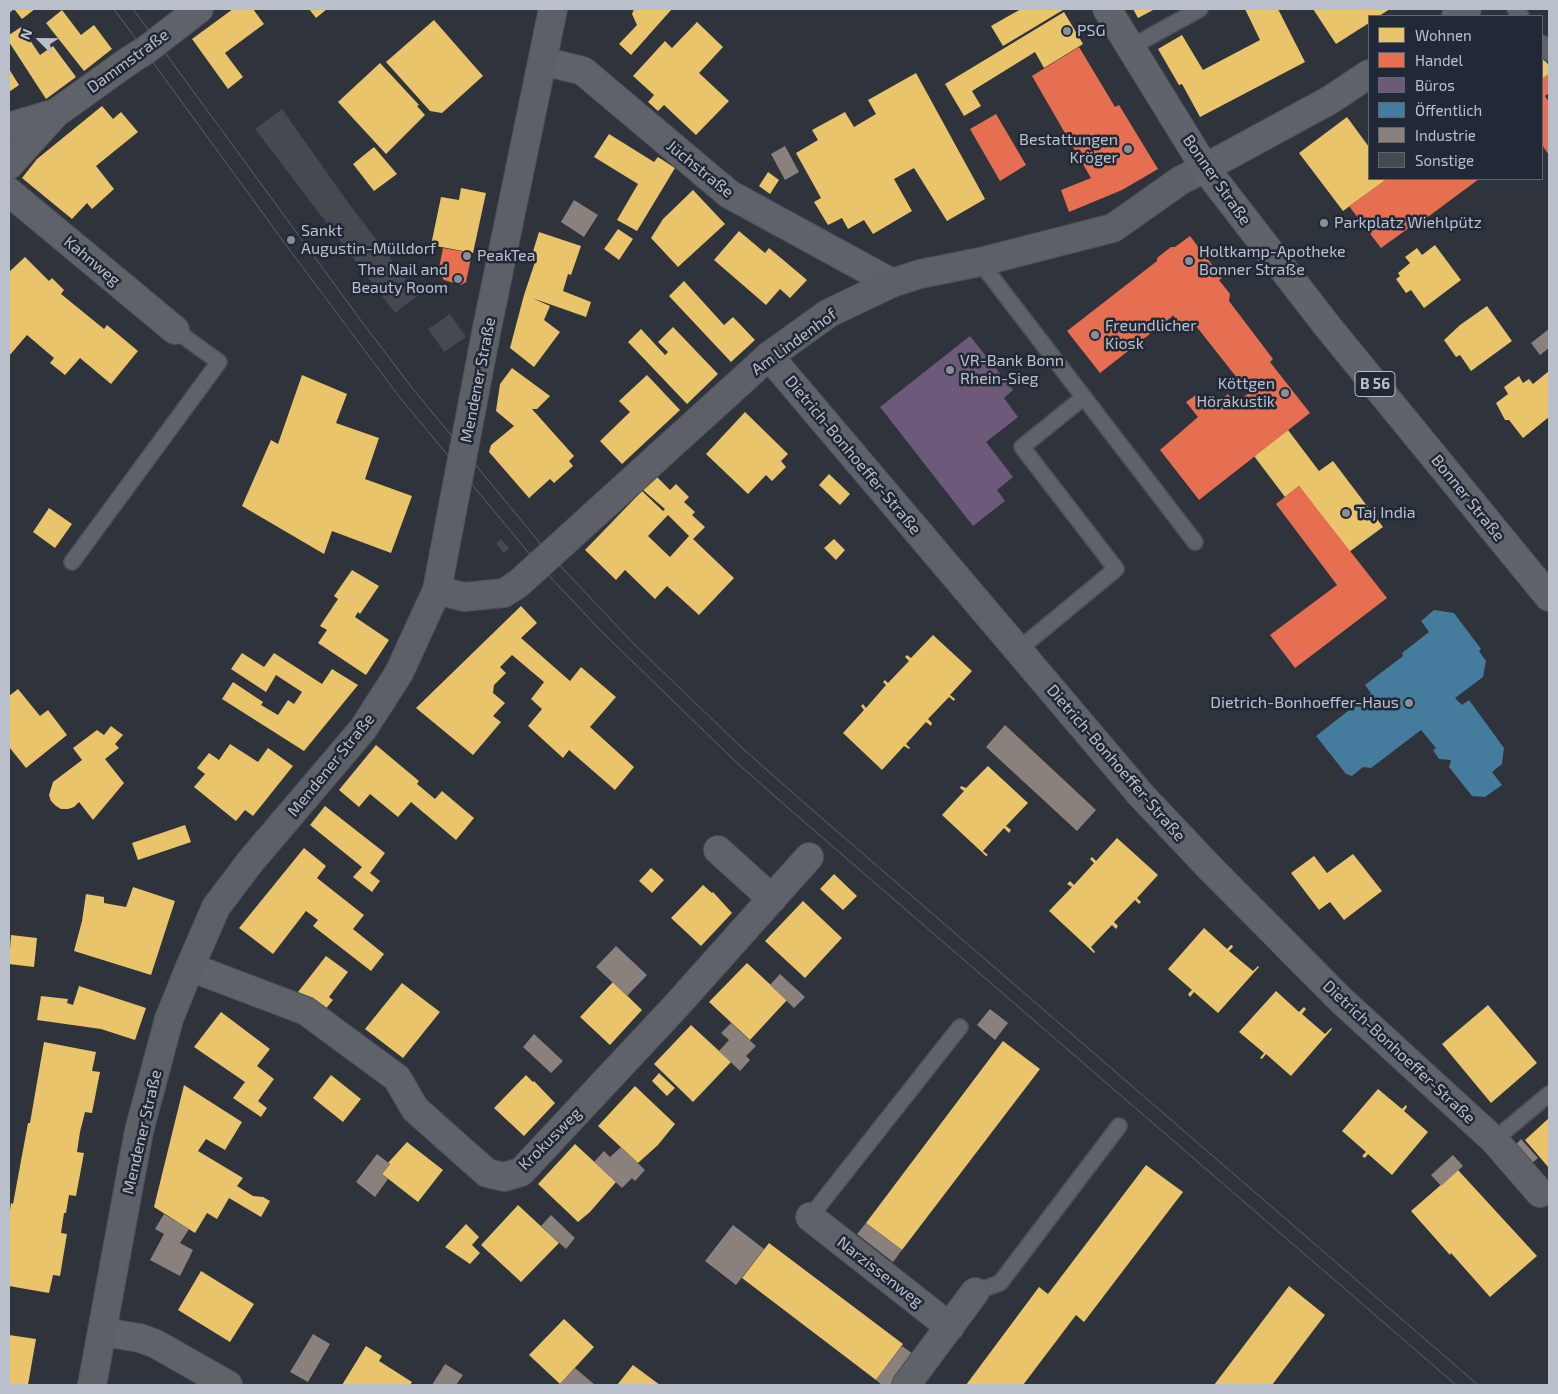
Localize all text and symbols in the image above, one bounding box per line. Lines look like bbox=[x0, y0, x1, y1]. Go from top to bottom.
north arrow bbox=[15, 15, 65, 65]
legend bbox=[1368, 15, 1543, 180]
place label: PSG bbox=[1077, 21, 1105, 41]
street label: Dammstraße bbox=[83, 25, 173, 97]
marker: PSG bbox=[1061, 25, 1073, 37]
text: N bbox=[16, 26, 36, 42]
text: Wohnen bbox=[1415, 26, 1472, 44]
text: Handel bbox=[1415, 51, 1463, 69]
text: Büros bbox=[1415, 76, 1455, 94]
text: Öffentlich bbox=[1415, 101, 1482, 119]
text: Industrie bbox=[1415, 126, 1476, 144]
place label: Bestattungen Kröger bbox=[1019, 130, 1118, 168]
street label: Bonner Straße bbox=[1179, 131, 1255, 229]
street label: Jüchstraße bbox=[663, 136, 737, 202]
marker: Bestattungen Kröger bbox=[1122, 143, 1134, 155]
text: Sonstige bbox=[1415, 151, 1474, 169]
place label: Parkplatz Wiehlpütz bbox=[1334, 213, 1482, 233]
marker: Parkplatz Wiehlpütz bbox=[1318, 217, 1330, 229]
place label: Sankt Augustin-Mülldorf bbox=[301, 221, 436, 259]
street label: Kahnweg bbox=[60, 232, 124, 290]
marker: Sankt Augustin-Mülldorf bbox=[285, 234, 297, 246]
place label: Holtkamp-Apotheke Bonner Straße bbox=[1199, 242, 1346, 280]
place label: PeakTea bbox=[477, 246, 535, 266]
marker: PeakTea bbox=[461, 250, 473, 262]
marker: Holtkamp-Apotheke Bonner Straße bbox=[1183, 255, 1195, 267]
place label: The Nail and Beauty Room bbox=[351, 260, 448, 298]
marker: The Nail and Beauty Room bbox=[452, 273, 464, 285]
street label: Am Lindenhof bbox=[748, 305, 840, 379]
street label: Mendener Straße bbox=[456, 316, 500, 444]
place label: Freundlicher Kiosk bbox=[1105, 316, 1197, 354]
marker: Freundlicher Kiosk bbox=[1089, 329, 1101, 341]
place label: VR-Bank Bonn Rhein-Sieg bbox=[960, 351, 1064, 389]
marker: VR-Bank Bonn Rhein-Sieg bbox=[944, 364, 956, 376]
street label: Dietrich-Bonhoeffer-Straße bbox=[781, 372, 925, 538]
road number: B 56 bbox=[1355, 372, 1395, 396]
place label: Köttgen Hörakustik bbox=[1196, 374, 1275, 412]
marker: Köttgen Hörakustik bbox=[1279, 387, 1291, 399]
street label: Bonner Straße bbox=[1427, 451, 1509, 545]
place label: Taj India bbox=[1356, 503, 1416, 523]
marker: Taj India bbox=[1340, 507, 1352, 519]
street label: Dietrich-Bonhoeffer-Straße bbox=[1043, 681, 1189, 845]
place label: Dietrich-Bonhoeffer-Haus bbox=[1210, 693, 1399, 713]
marker: Dietrich-Bonhoeffer-Haus bbox=[1403, 697, 1415, 709]
street label: Mendener Straße bbox=[284, 710, 378, 820]
street label: Dietrich-Bonhoeffer-Straße bbox=[1319, 976, 1479, 1128]
street label: Mendener Straße bbox=[118, 1068, 166, 1196]
street label: Krokusweg bbox=[515, 1104, 585, 1174]
street label: Narzissenweg bbox=[833, 1233, 927, 1311]

